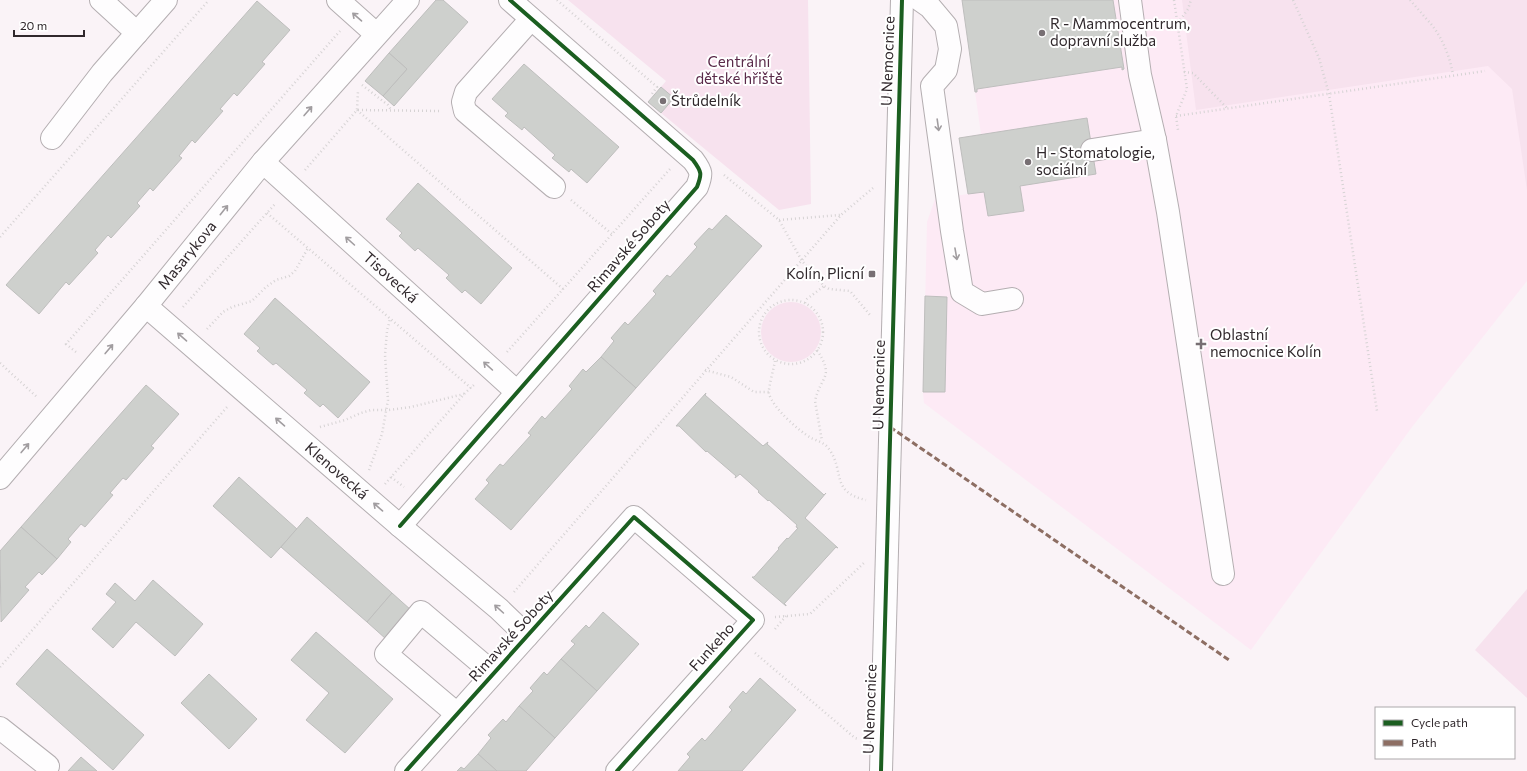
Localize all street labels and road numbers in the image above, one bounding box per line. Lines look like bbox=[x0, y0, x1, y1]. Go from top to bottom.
street label: U Nemocnice bbox=[876, 15, 898, 106]
street label: Rimavské Soboty bbox=[583, 195, 674, 295]
street label: Masarykova bbox=[153, 217, 219, 292]
street label: Tisovecká bbox=[360, 247, 422, 306]
street label: U Nemocnice bbox=[868, 340, 888, 430]
street label: Klenovecká bbox=[302, 438, 372, 503]
street label: Rimavské Soboty bbox=[464, 586, 556, 685]
street label: Funkeho bbox=[685, 619, 738, 674]
street label: U Nemocnice bbox=[858, 663, 880, 754]

